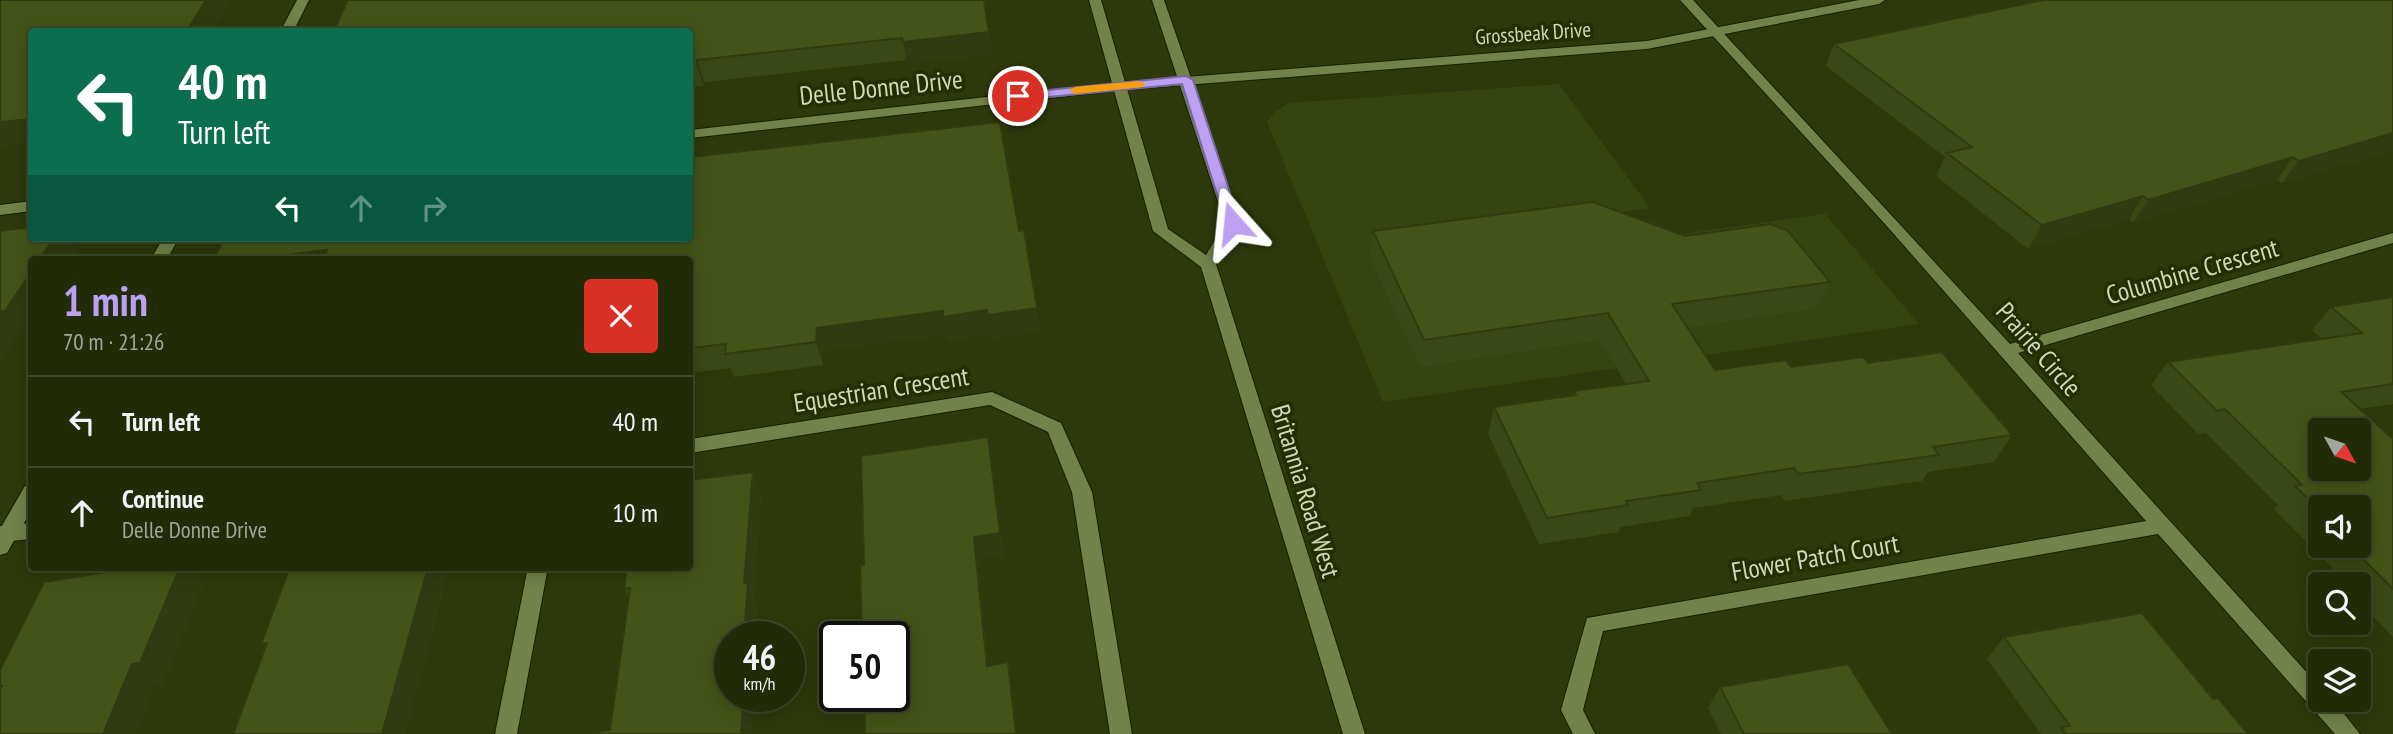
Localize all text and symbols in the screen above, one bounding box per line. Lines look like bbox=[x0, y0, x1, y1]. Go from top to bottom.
street label: Grossbeak Drive bbox=[1474, 15, 1592, 51]
text: 40 m bbox=[178, 49, 267, 113]
icon: left bbox=[63, 56, 154, 147]
street label: Delle Donne Drive bbox=[798, 62, 964, 112]
pin bbox=[988, 66, 1048, 126]
icon: arrive bbox=[999, 77, 1037, 115]
text: Turn left bbox=[178, 111, 270, 153]
position arrow bbox=[1196, 186, 1270, 260]
icon: left bbox=[269, 189, 307, 227]
icon: ahead bbox=[342, 189, 380, 227]
icon: right bbox=[415, 189, 453, 227]
street label: Columbine Crescent bbox=[2102, 231, 2282, 311]
text: 1 min bbox=[63, 273, 148, 328]
button: close bbox=[584, 279, 658, 353]
street label: Prairie Circle bbox=[1989, 295, 2089, 403]
text: 70 m · 21:26 bbox=[63, 327, 164, 356]
street label: Equestrian Crescent bbox=[791, 359, 971, 419]
street label: Britannia Road West bbox=[1264, 400, 1348, 582]
icon: left bbox=[63, 403, 101, 441]
text: Turn left bbox=[122, 405, 200, 438]
text: 40 m bbox=[612, 405, 658, 438]
north arrow bbox=[2308, 418, 2371, 481]
map controls bbox=[2308, 418, 2371, 712]
text: Continue bbox=[122, 482, 204, 515]
icon: ahead bbox=[63, 494, 101, 532]
button: sound bbox=[2308, 495, 2371, 558]
text: 10 m bbox=[612, 496, 658, 529]
text: Delle Donne Drive bbox=[122, 515, 267, 544]
street label: Flower Patch Court bbox=[1729, 526, 1901, 588]
button: search bbox=[2308, 572, 2371, 635]
speed limit sign: 50 bbox=[819, 621, 910, 712]
text: 46 bbox=[743, 634, 776, 680]
button: layers bbox=[2308, 649, 2371, 712]
text: km/h bbox=[744, 672, 775, 695]

